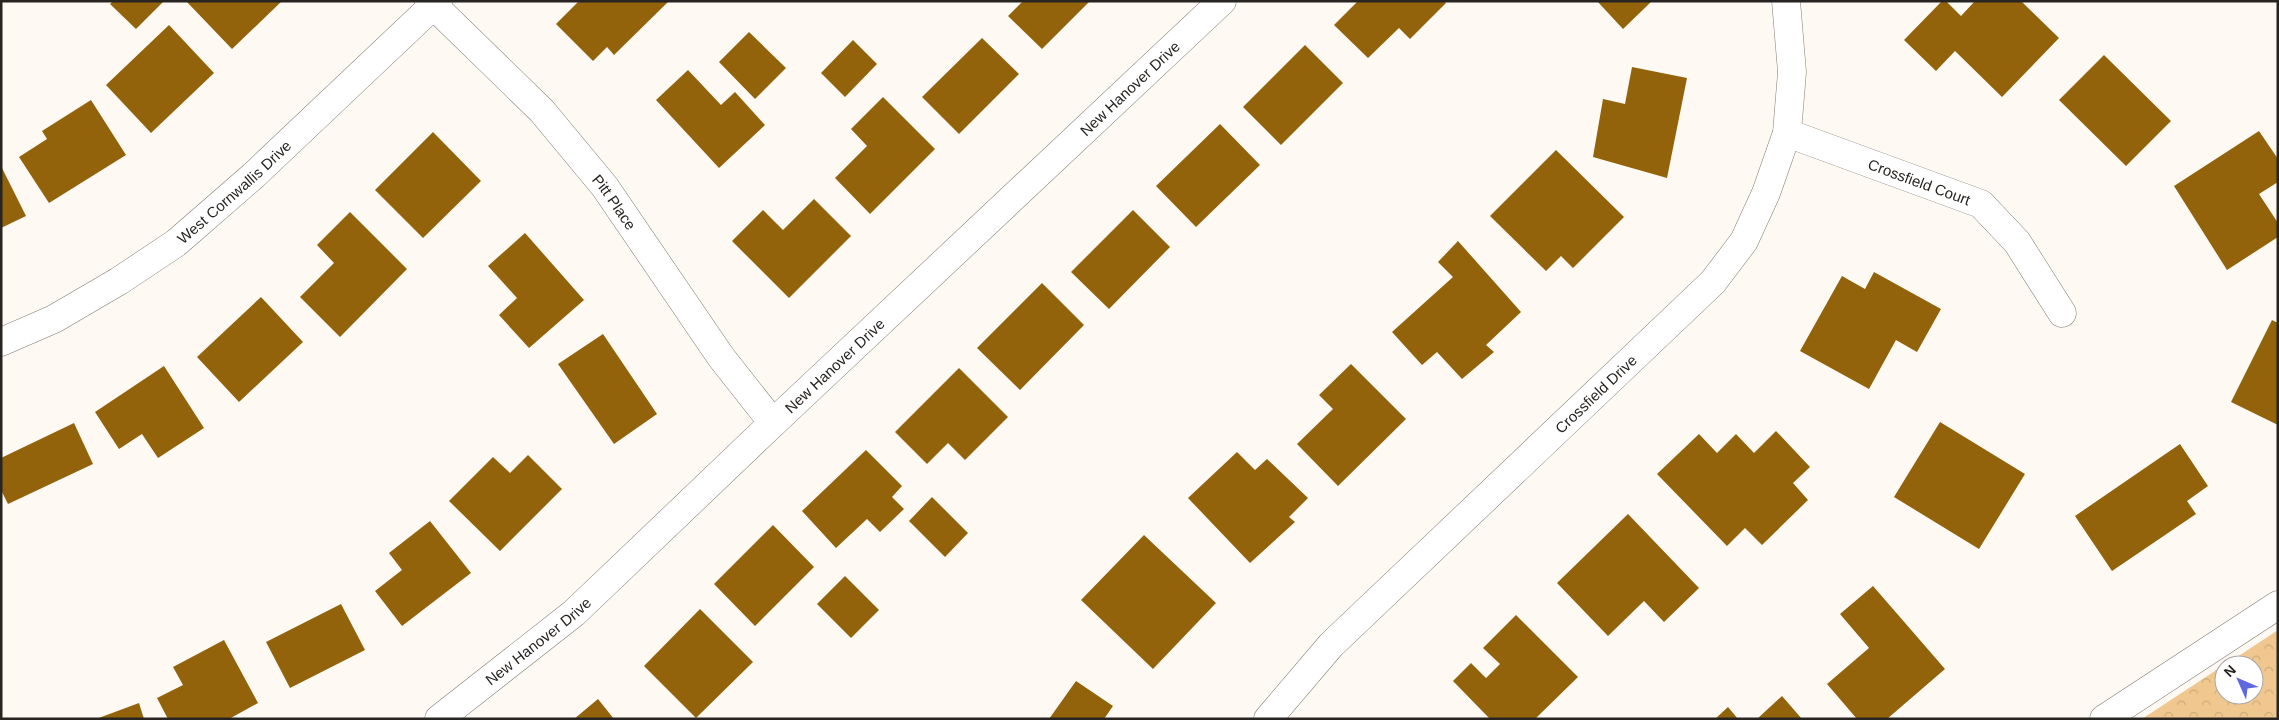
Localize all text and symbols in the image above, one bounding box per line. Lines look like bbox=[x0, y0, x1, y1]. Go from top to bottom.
street label: New Hanover Drive bbox=[1076, 37, 1183, 139]
street label: West Cornwallis Drive bbox=[174, 136, 294, 247]
street label: Crossfield Court bbox=[1866, 155, 1974, 208]
street label: Pitt Place bbox=[589, 171, 640, 233]
street label: New Hanover Drive bbox=[781, 315, 888, 416]
street label: Crossfield Drive bbox=[1551, 351, 1640, 436]
street label: New Hanover Drive bbox=[482, 593, 594, 688]
north arrow bbox=[2214, 655, 2264, 705]
text: N bbox=[2221, 662, 2239, 680]

